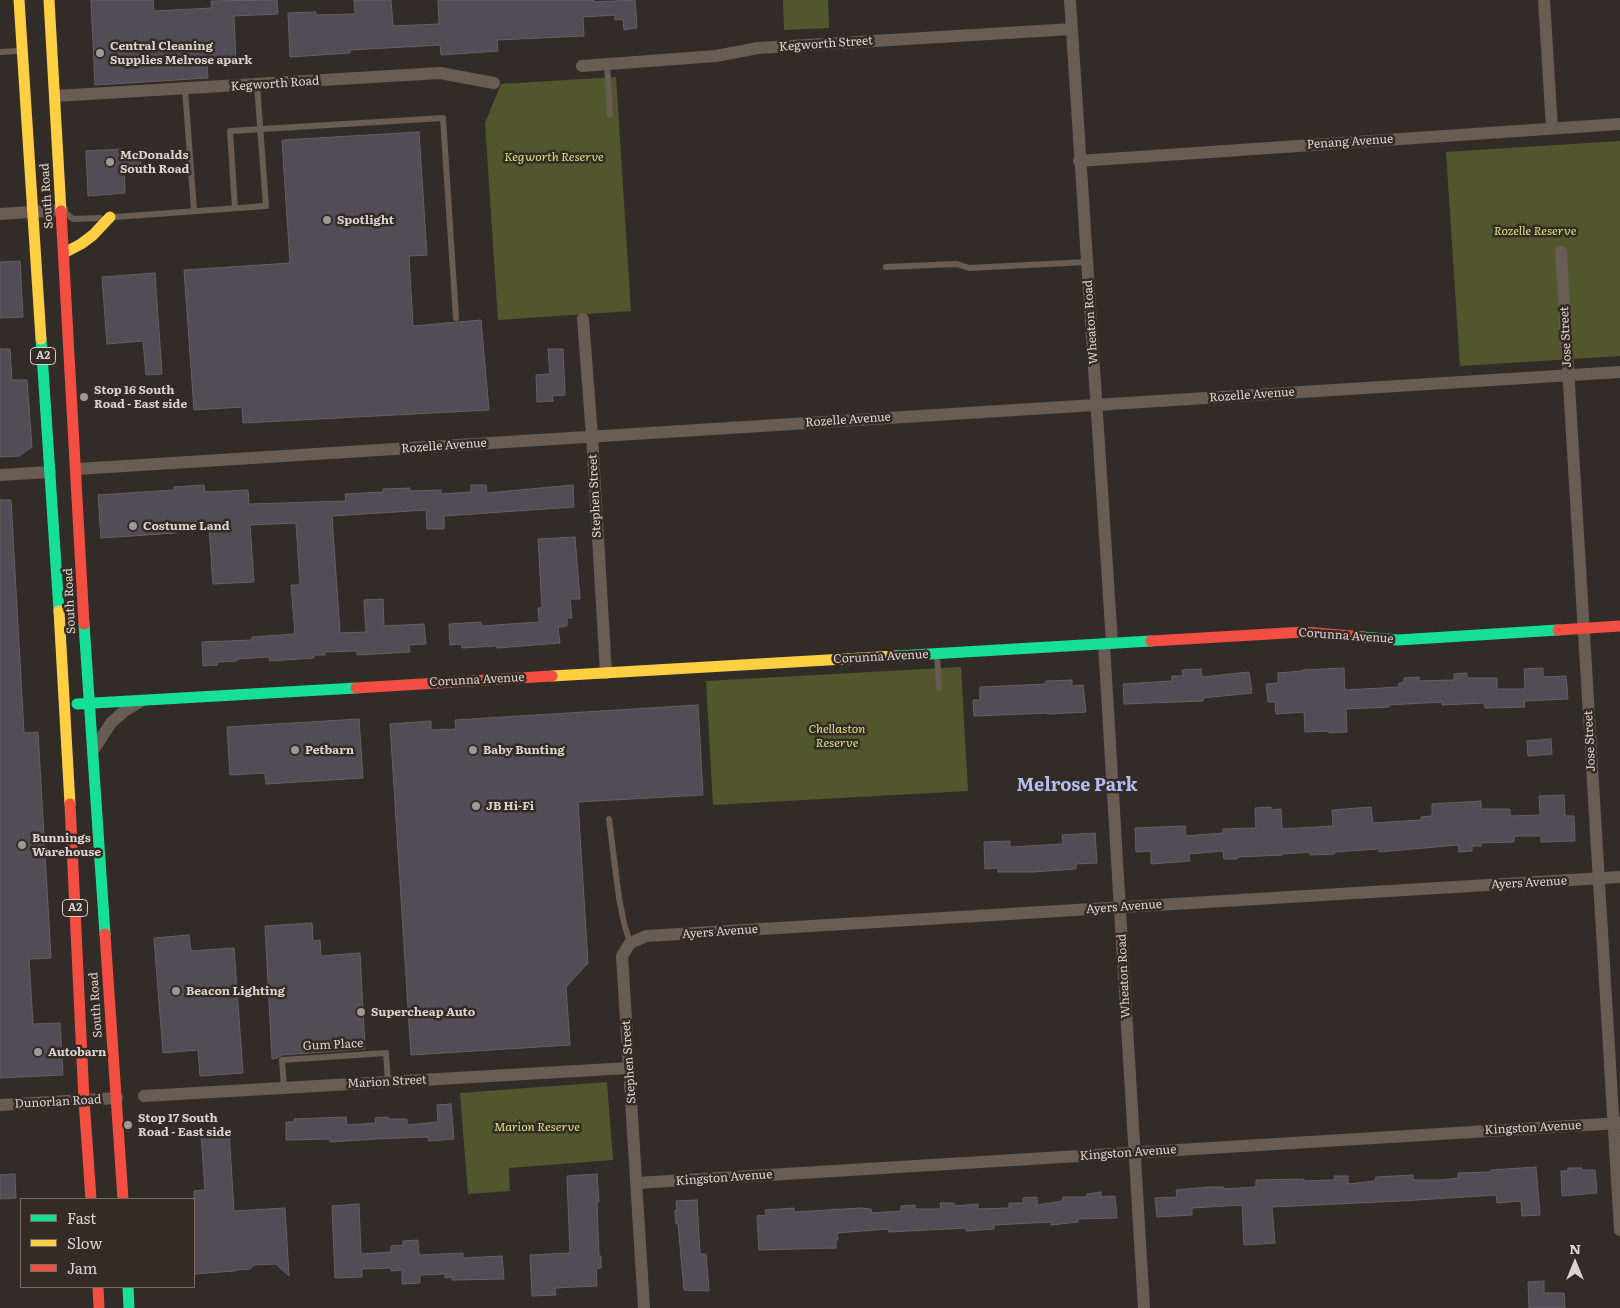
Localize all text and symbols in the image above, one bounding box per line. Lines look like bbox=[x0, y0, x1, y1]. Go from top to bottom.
street label: Kegworth Street bbox=[779, 34, 873, 54]
place label: Central Cleaning Supplies Melrose apark bbox=[110, 39, 252, 67]
marker: Central Cleaning Supplies Melrose apark bbox=[94, 47, 106, 59]
street label: Kegworth Road bbox=[230, 74, 320, 94]
street label: Penang Avenue bbox=[1306, 132, 1394, 152]
place label: McDonalds South Road bbox=[120, 148, 189, 176]
park label: Kegworth Reserve bbox=[504, 150, 604, 164]
marker: McDonalds South Road bbox=[104, 156, 116, 168]
street label: South Road bbox=[38, 163, 56, 229]
place label: Spotlight bbox=[337, 213, 394, 227]
marker: Spotlight bbox=[321, 214, 333, 226]
park label: Rozelle Reserve bbox=[1494, 224, 1576, 238]
street label: Wheaton Road bbox=[1081, 279, 1101, 365]
street label: Jose Street bbox=[1557, 306, 1575, 368]
road number: A2 bbox=[30, 348, 56, 364]
place label: Stop 16 South Road - East side bbox=[94, 383, 187, 411]
street label: Rozelle Avenue bbox=[1209, 385, 1295, 405]
marker: Stop 16 South Road - East side bbox=[78, 391, 90, 403]
street label: Rozelle Avenue bbox=[805, 410, 891, 430]
street label: Rozelle Avenue bbox=[401, 436, 487, 456]
street label: Stephen Street bbox=[586, 454, 604, 538]
place label: Costume Land bbox=[143, 519, 230, 533]
marker: Costume Land bbox=[127, 520, 139, 532]
street label: South Road bbox=[61, 568, 79, 634]
street label: Corunna Avenue bbox=[1298, 625, 1394, 647]
street label: Corunna Avenue bbox=[833, 647, 929, 667]
street label: Corunna Avenue bbox=[429, 670, 525, 690]
street label: Jose Street bbox=[1581, 710, 1599, 772]
park label: Chellaston Reserve bbox=[809, 722, 865, 750]
place label: Petbarn bbox=[305, 743, 354, 757]
place label: Baby Bunting bbox=[483, 743, 565, 757]
marker: Petbarn bbox=[289, 744, 301, 756]
marker: Baby Bunting bbox=[467, 744, 479, 756]
district label: Melrose Park bbox=[1017, 775, 1137, 797]
place label: JB Hi-Fi bbox=[486, 799, 534, 813]
marker: JB Hi-Fi bbox=[470, 800, 482, 812]
place label: Bunnings Warehouse bbox=[32, 831, 101, 859]
marker: Bunnings Warehouse bbox=[16, 839, 28, 851]
street label: Ayers Avenue bbox=[1491, 874, 1567, 892]
street label: Ayers Avenue bbox=[1086, 897, 1162, 917]
road number: A2 bbox=[62, 900, 88, 916]
street label: Ayers Avenue bbox=[682, 922, 758, 942]
street label: Wheaton Road bbox=[1115, 933, 1133, 1019]
street label: South Road bbox=[87, 972, 105, 1038]
place label: Beacon Lighting bbox=[186, 984, 285, 998]
marker: Beacon Lighting bbox=[170, 985, 182, 997]
place label: Supercheap Auto bbox=[371, 1005, 475, 1019]
marker: Supercheap Auto bbox=[355, 1006, 367, 1018]
street label: Stephen Street bbox=[619, 1020, 639, 1104]
street label: Gum Place bbox=[302, 1036, 364, 1054]
place label: Autobarn bbox=[48, 1045, 106, 1059]
marker: Autobarn bbox=[32, 1046, 44, 1058]
street label: Marion Street bbox=[347, 1073, 427, 1091]
street label: Dunorlan Road bbox=[14, 1093, 102, 1111]
place label: Stop 17 South Road - East side bbox=[138, 1111, 231, 1139]
street label: Kingston Avenue bbox=[1484, 1118, 1582, 1138]
marker: Stop 17 South Road - East side bbox=[122, 1119, 134, 1131]
park label: Marion Reserve bbox=[494, 1120, 580, 1134]
street label: Kingston Avenue bbox=[1079, 1142, 1177, 1164]
street label: Kingston Avenue bbox=[675, 1167, 773, 1189]
legend bbox=[20, 1198, 195, 1288]
text: Fast bbox=[67, 1206, 96, 1229]
text: Slow bbox=[67, 1231, 102, 1254]
north arrow bbox=[1550, 1238, 1600, 1288]
text: N bbox=[1569, 1238, 1581, 1258]
text: Jam bbox=[67, 1256, 97, 1279]

